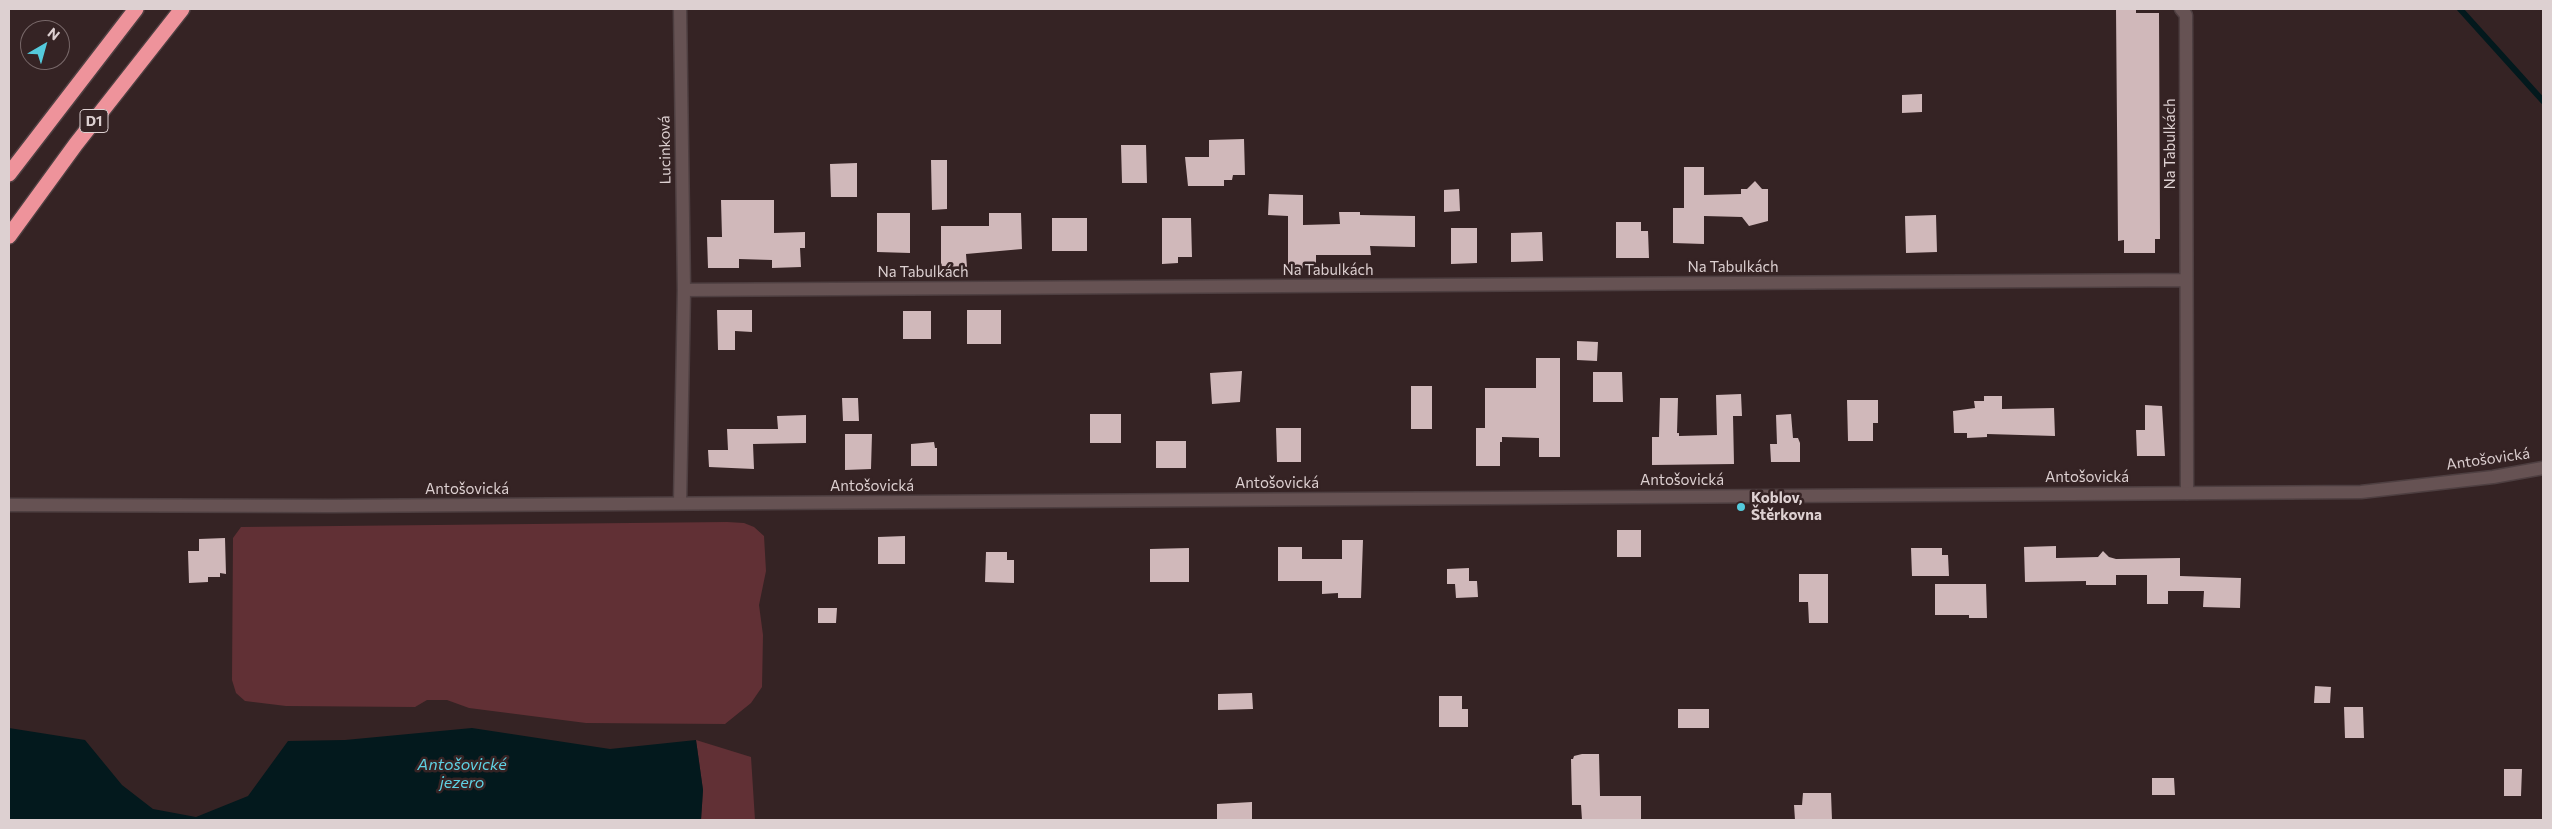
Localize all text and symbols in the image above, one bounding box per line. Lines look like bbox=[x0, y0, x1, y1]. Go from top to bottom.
north arrow bbox=[20, 20, 70, 70]
text: N bbox=[45, 24, 63, 44]
street label: Na Tabulkách bbox=[2161, 98, 2179, 190]
road number: D1 bbox=[80, 110, 108, 132]
street label: Lucinková bbox=[655, 116, 675, 184]
street label: Na Tabulkách bbox=[1687, 258, 1779, 276]
street label: Na Tabulkách bbox=[1282, 261, 1374, 279]
street label: Na Tabulkách bbox=[877, 263, 969, 281]
street label: Antošovická bbox=[2445, 444, 2531, 474]
street label: Antošovická bbox=[2045, 468, 2129, 486]
street label: Antošovická bbox=[1640, 471, 1724, 489]
street label: Antošovická bbox=[1235, 474, 1319, 492]
street label: Antošovická bbox=[830, 477, 914, 495]
street label: Antošovická bbox=[425, 480, 509, 498]
place label: Koblov, Štěrkovna bbox=[1751, 489, 1822, 524]
marker: Koblov, Štěrkovna bbox=[1735, 501, 1747, 513]
water label: Antošovické jezero bbox=[417, 755, 507, 793]

